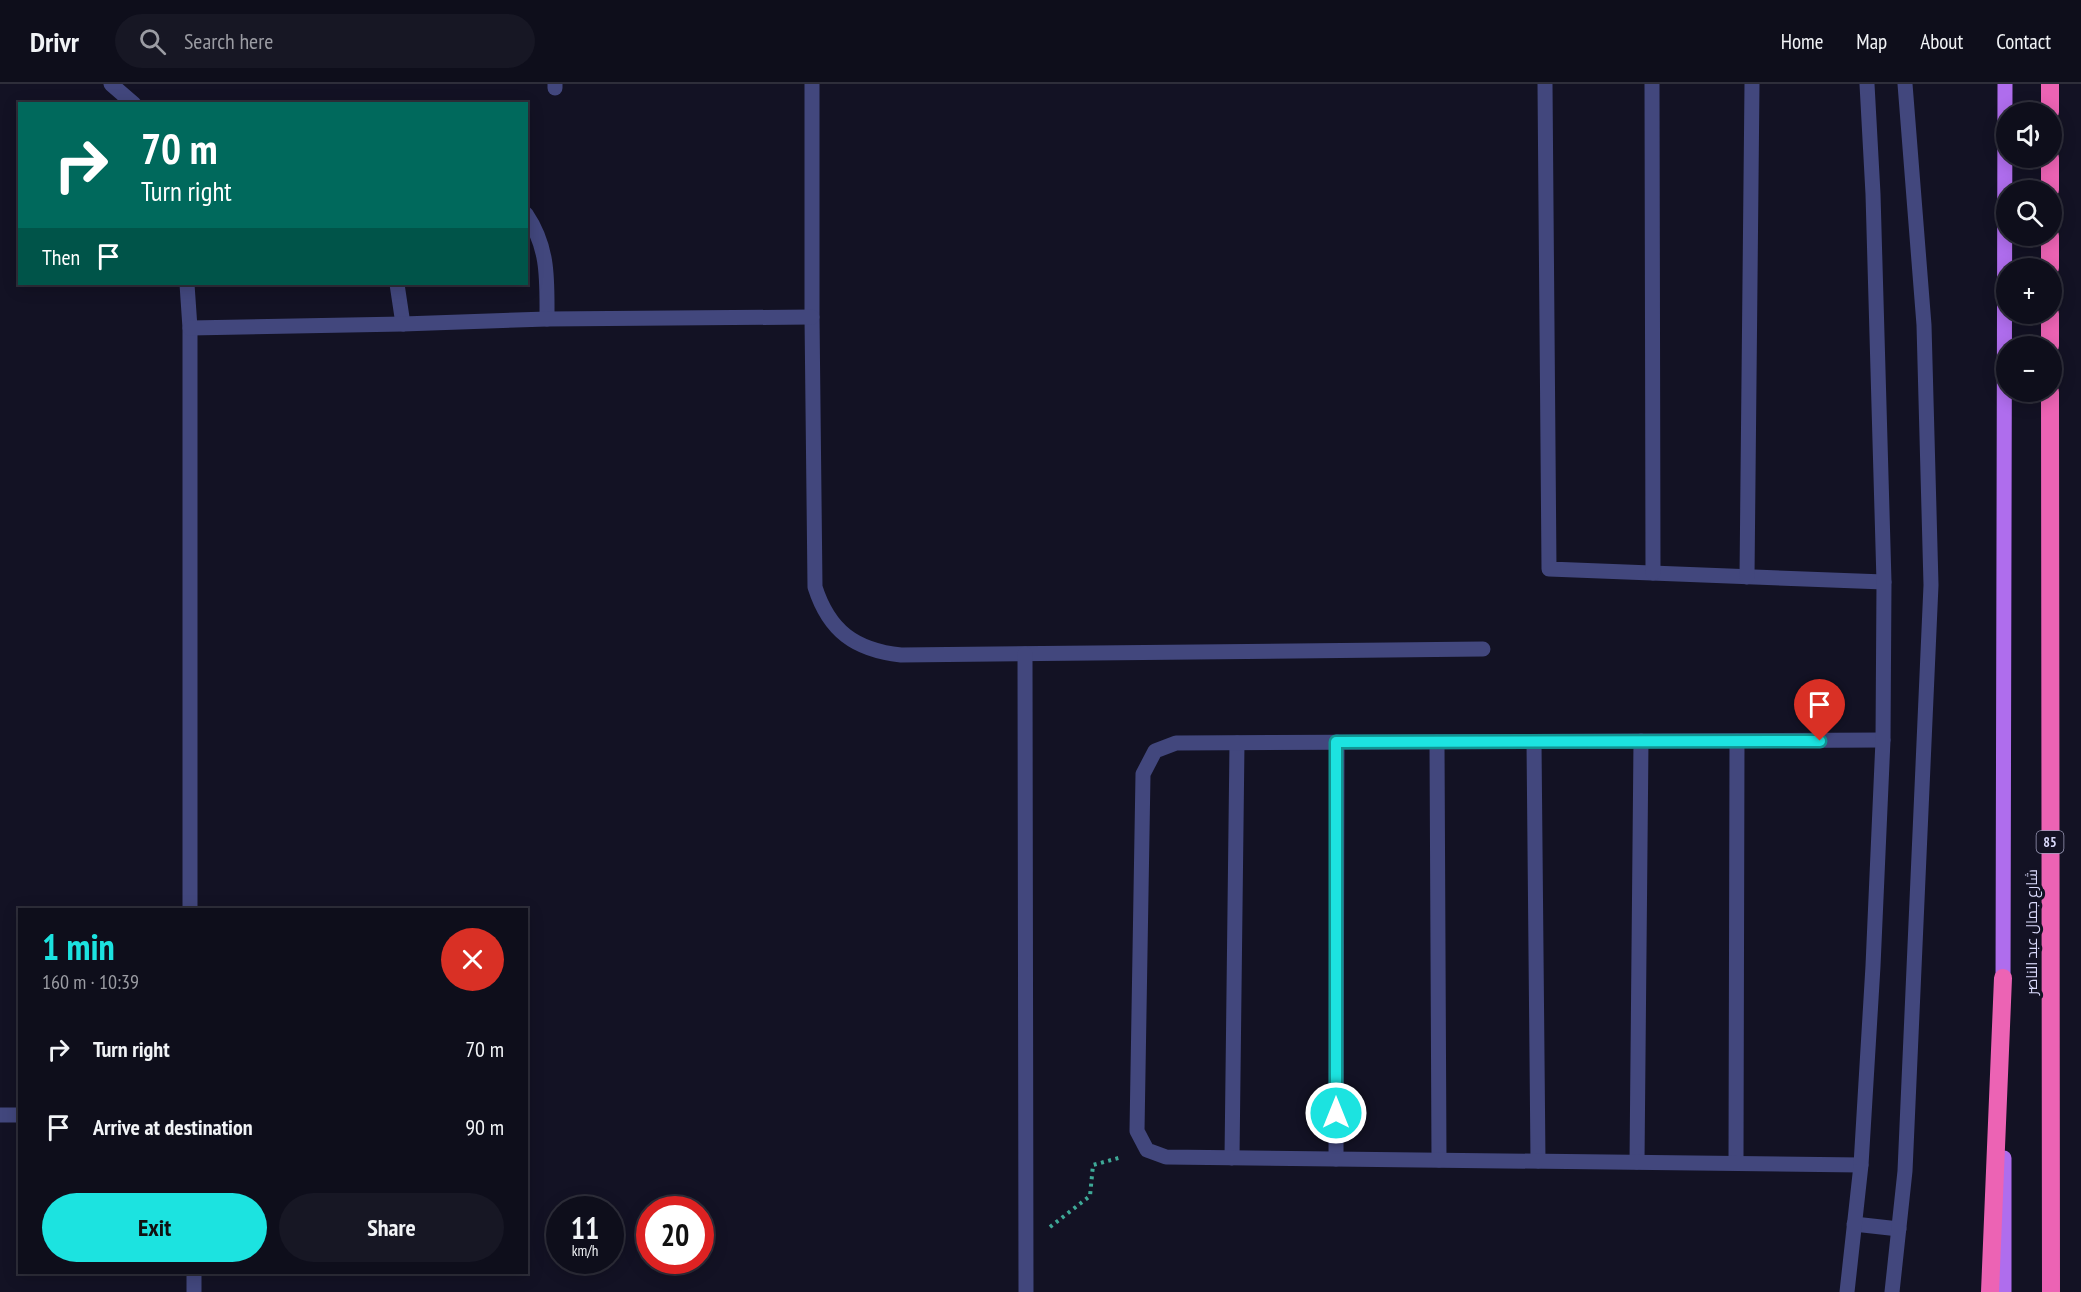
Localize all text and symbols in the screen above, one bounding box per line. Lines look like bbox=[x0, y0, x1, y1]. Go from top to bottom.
search box bbox=[115, 14, 535, 68]
text: Drivr bbox=[30, 23, 79, 60]
icon: search bbox=[136, 25, 169, 58]
text: Search here bbox=[184, 27, 273, 55]
text: Home bbox=[1781, 28, 1823, 55]
text: Map bbox=[1856, 28, 1887, 55]
text: About bbox=[1920, 28, 1963, 55]
text: Contact bbox=[1996, 28, 2051, 55]
map controls bbox=[1996, 102, 2062, 402]
button: sound bbox=[1996, 102, 2062, 168]
text: 70 m bbox=[141, 121, 218, 176]
icon: right bbox=[42, 126, 120, 204]
text: Turn right bbox=[141, 174, 232, 208]
button: search bbox=[1996, 180, 2062, 246]
icon: arrive bbox=[92, 240, 125, 273]
text: Then bbox=[42, 243, 80, 271]
button: + bbox=[1996, 258, 2062, 324]
button: − bbox=[1996, 336, 2062, 402]
pin bbox=[1794, 679, 1845, 741]
icon: arrive bbox=[1803, 688, 1836, 721]
road number: 85 bbox=[2036, 831, 2064, 853]
street label: شارع جمال عبد الناصر bbox=[2022, 869, 2043, 996]
text: 1 min bbox=[42, 923, 115, 970]
button: close bbox=[441, 928, 504, 991]
text: 160 m · 10:39 bbox=[42, 969, 139, 995]
icon: right bbox=[42, 1033, 75, 1066]
text: Turn right bbox=[93, 1035, 170, 1063]
text: 70 m bbox=[465, 1035, 504, 1063]
position arrow bbox=[1304, 1081, 1368, 1145]
icon: arrive bbox=[42, 1111, 75, 1144]
text: Arrive at destination bbox=[93, 1113, 253, 1141]
text: 90 m bbox=[465, 1113, 504, 1141]
button: Exit bbox=[42, 1193, 267, 1262]
button: Share bbox=[279, 1193, 504, 1262]
speed limit sign: 20 bbox=[636, 1196, 714, 1274]
text: 11 bbox=[571, 1208, 599, 1247]
text: km/h bbox=[572, 1241, 598, 1260]

